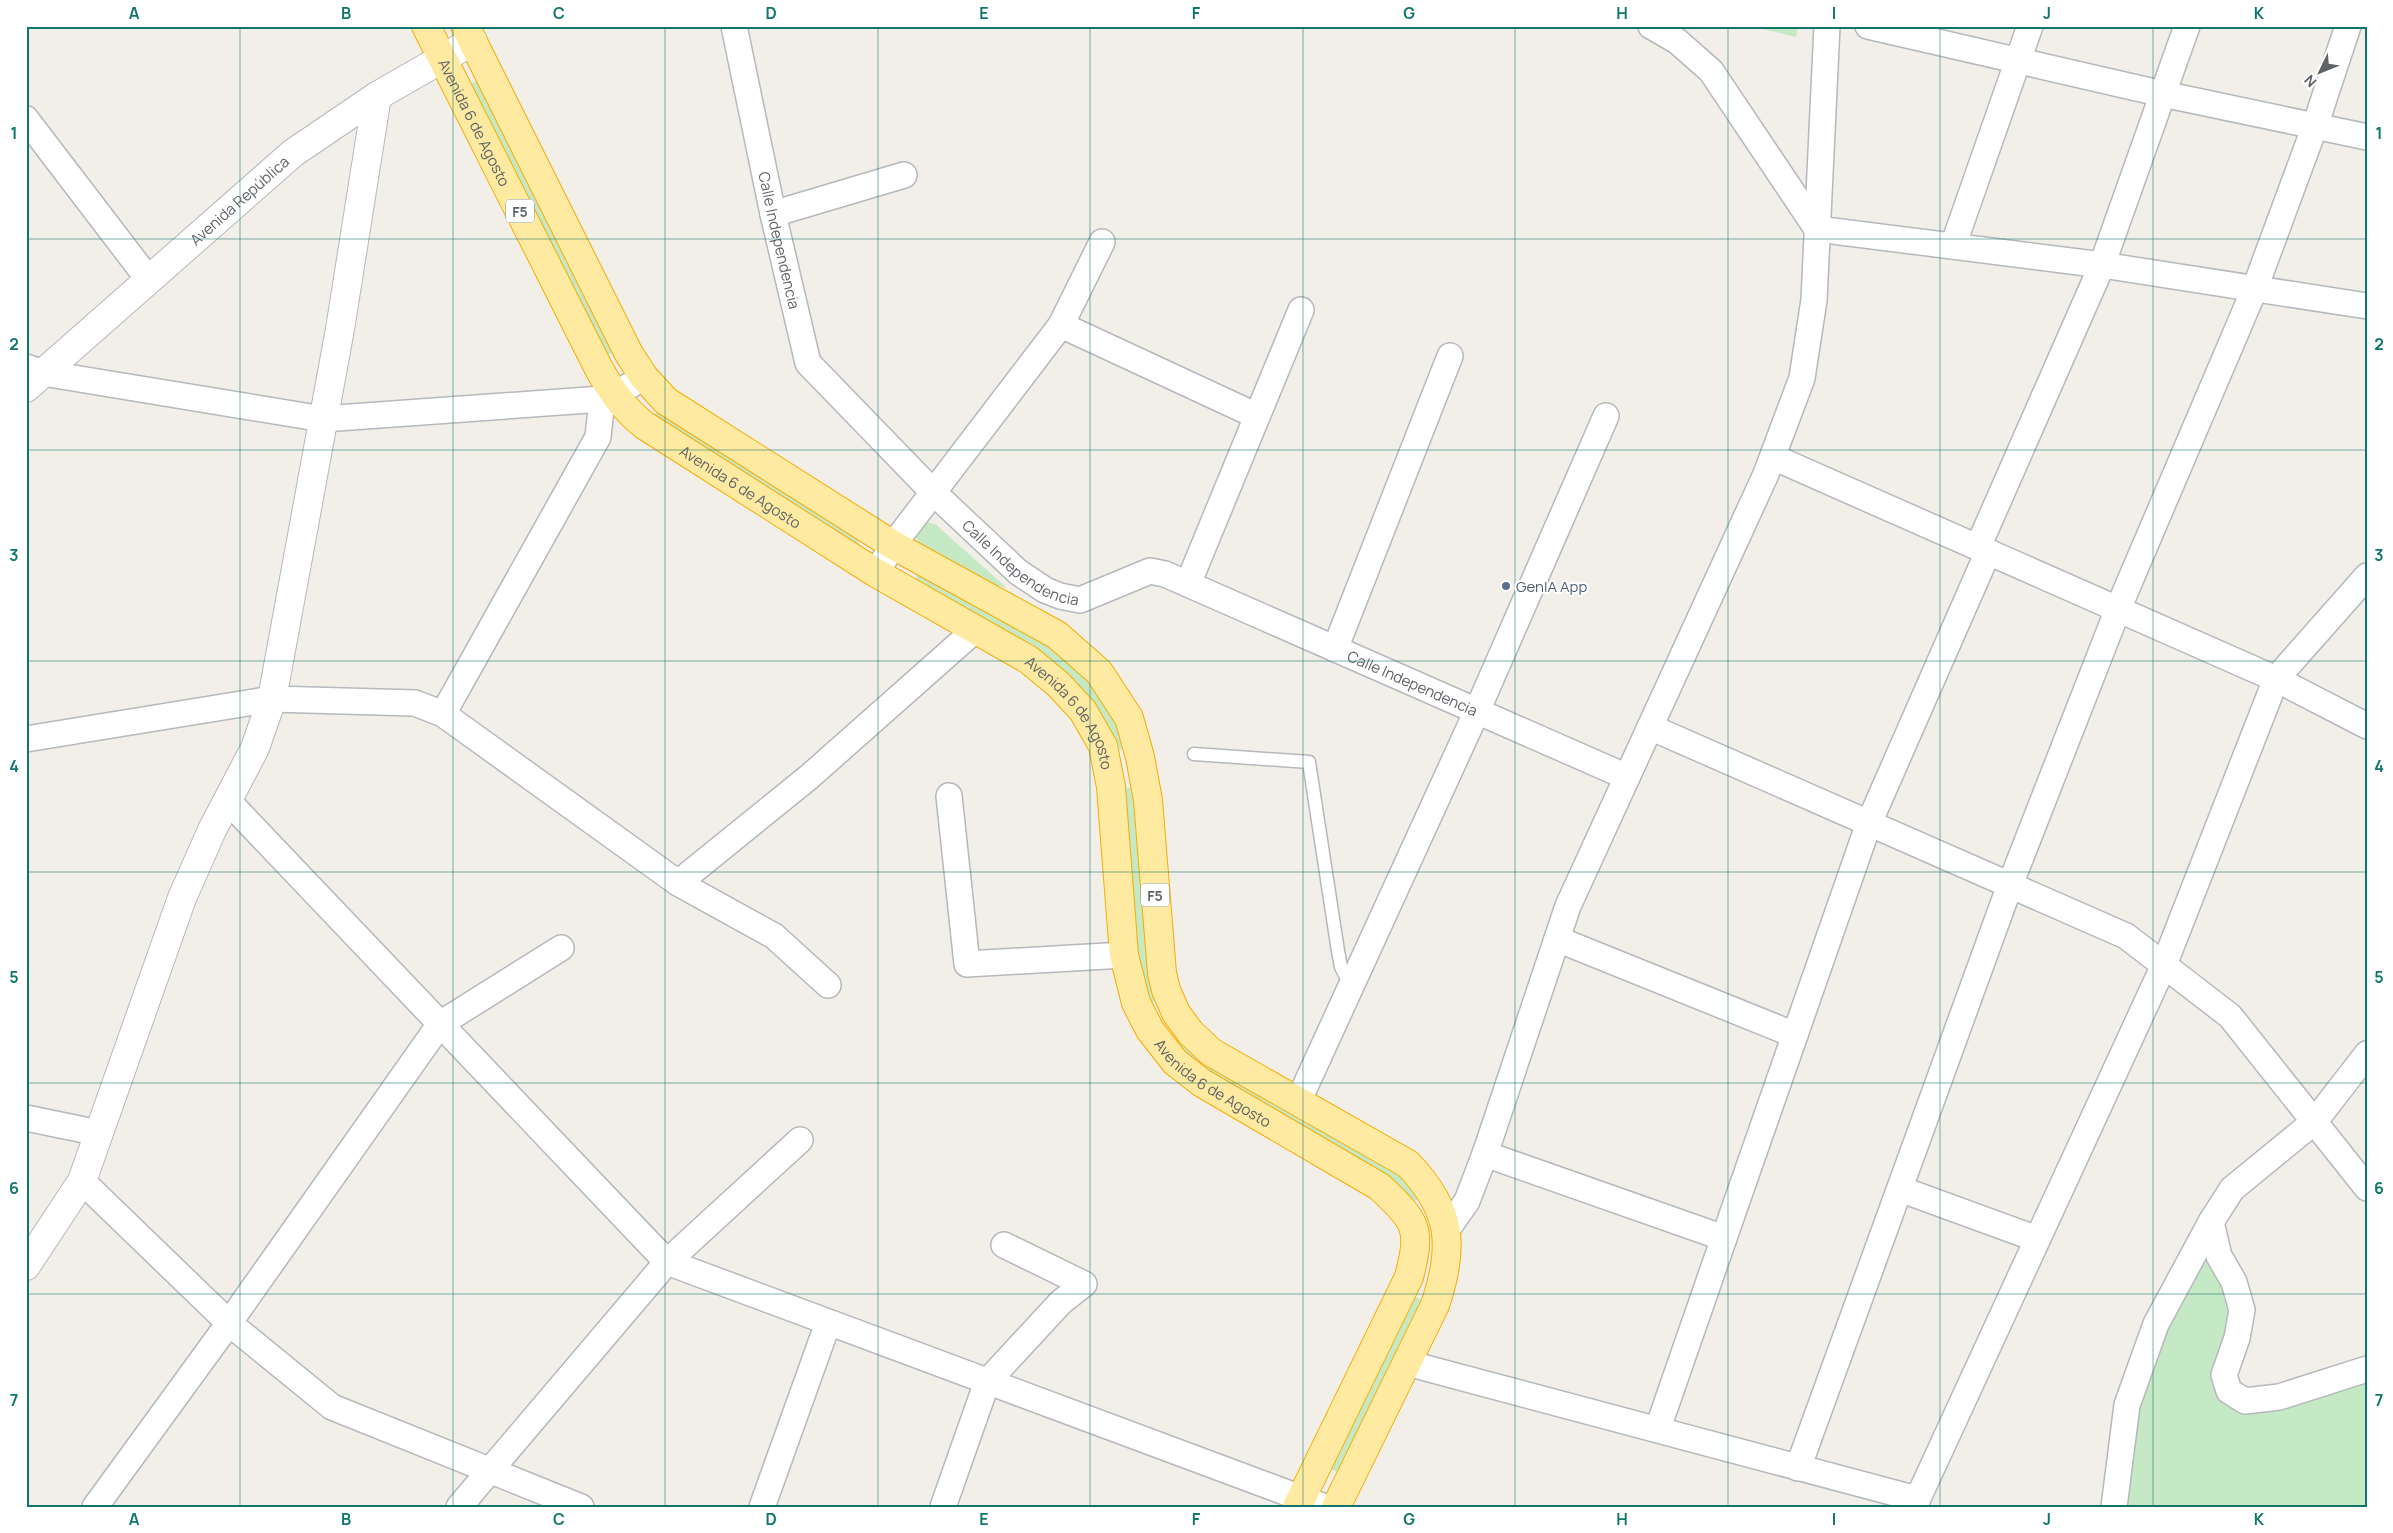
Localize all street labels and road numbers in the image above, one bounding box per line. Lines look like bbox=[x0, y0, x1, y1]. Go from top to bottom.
street label: Avenida 6 de Agosto bbox=[434, 55, 516, 190]
street label: Avenida República bbox=[185, 151, 293, 250]
street label: Calle Independencia bbox=[754, 170, 805, 311]
road number: F5 bbox=[506, 200, 534, 222]
street label: Avenida 6 de Agosto bbox=[676, 440, 805, 533]
street label: Calle Independencia bbox=[958, 515, 1081, 610]
street label: Calle Independencia bbox=[1344, 645, 1481, 721]
street label: Avenida 6 de Agosto bbox=[1021, 651, 1118, 771]
road number: F5 bbox=[1141, 884, 1169, 906]
street label: Avenida 6 de Agosto bbox=[1150, 1034, 1275, 1132]

